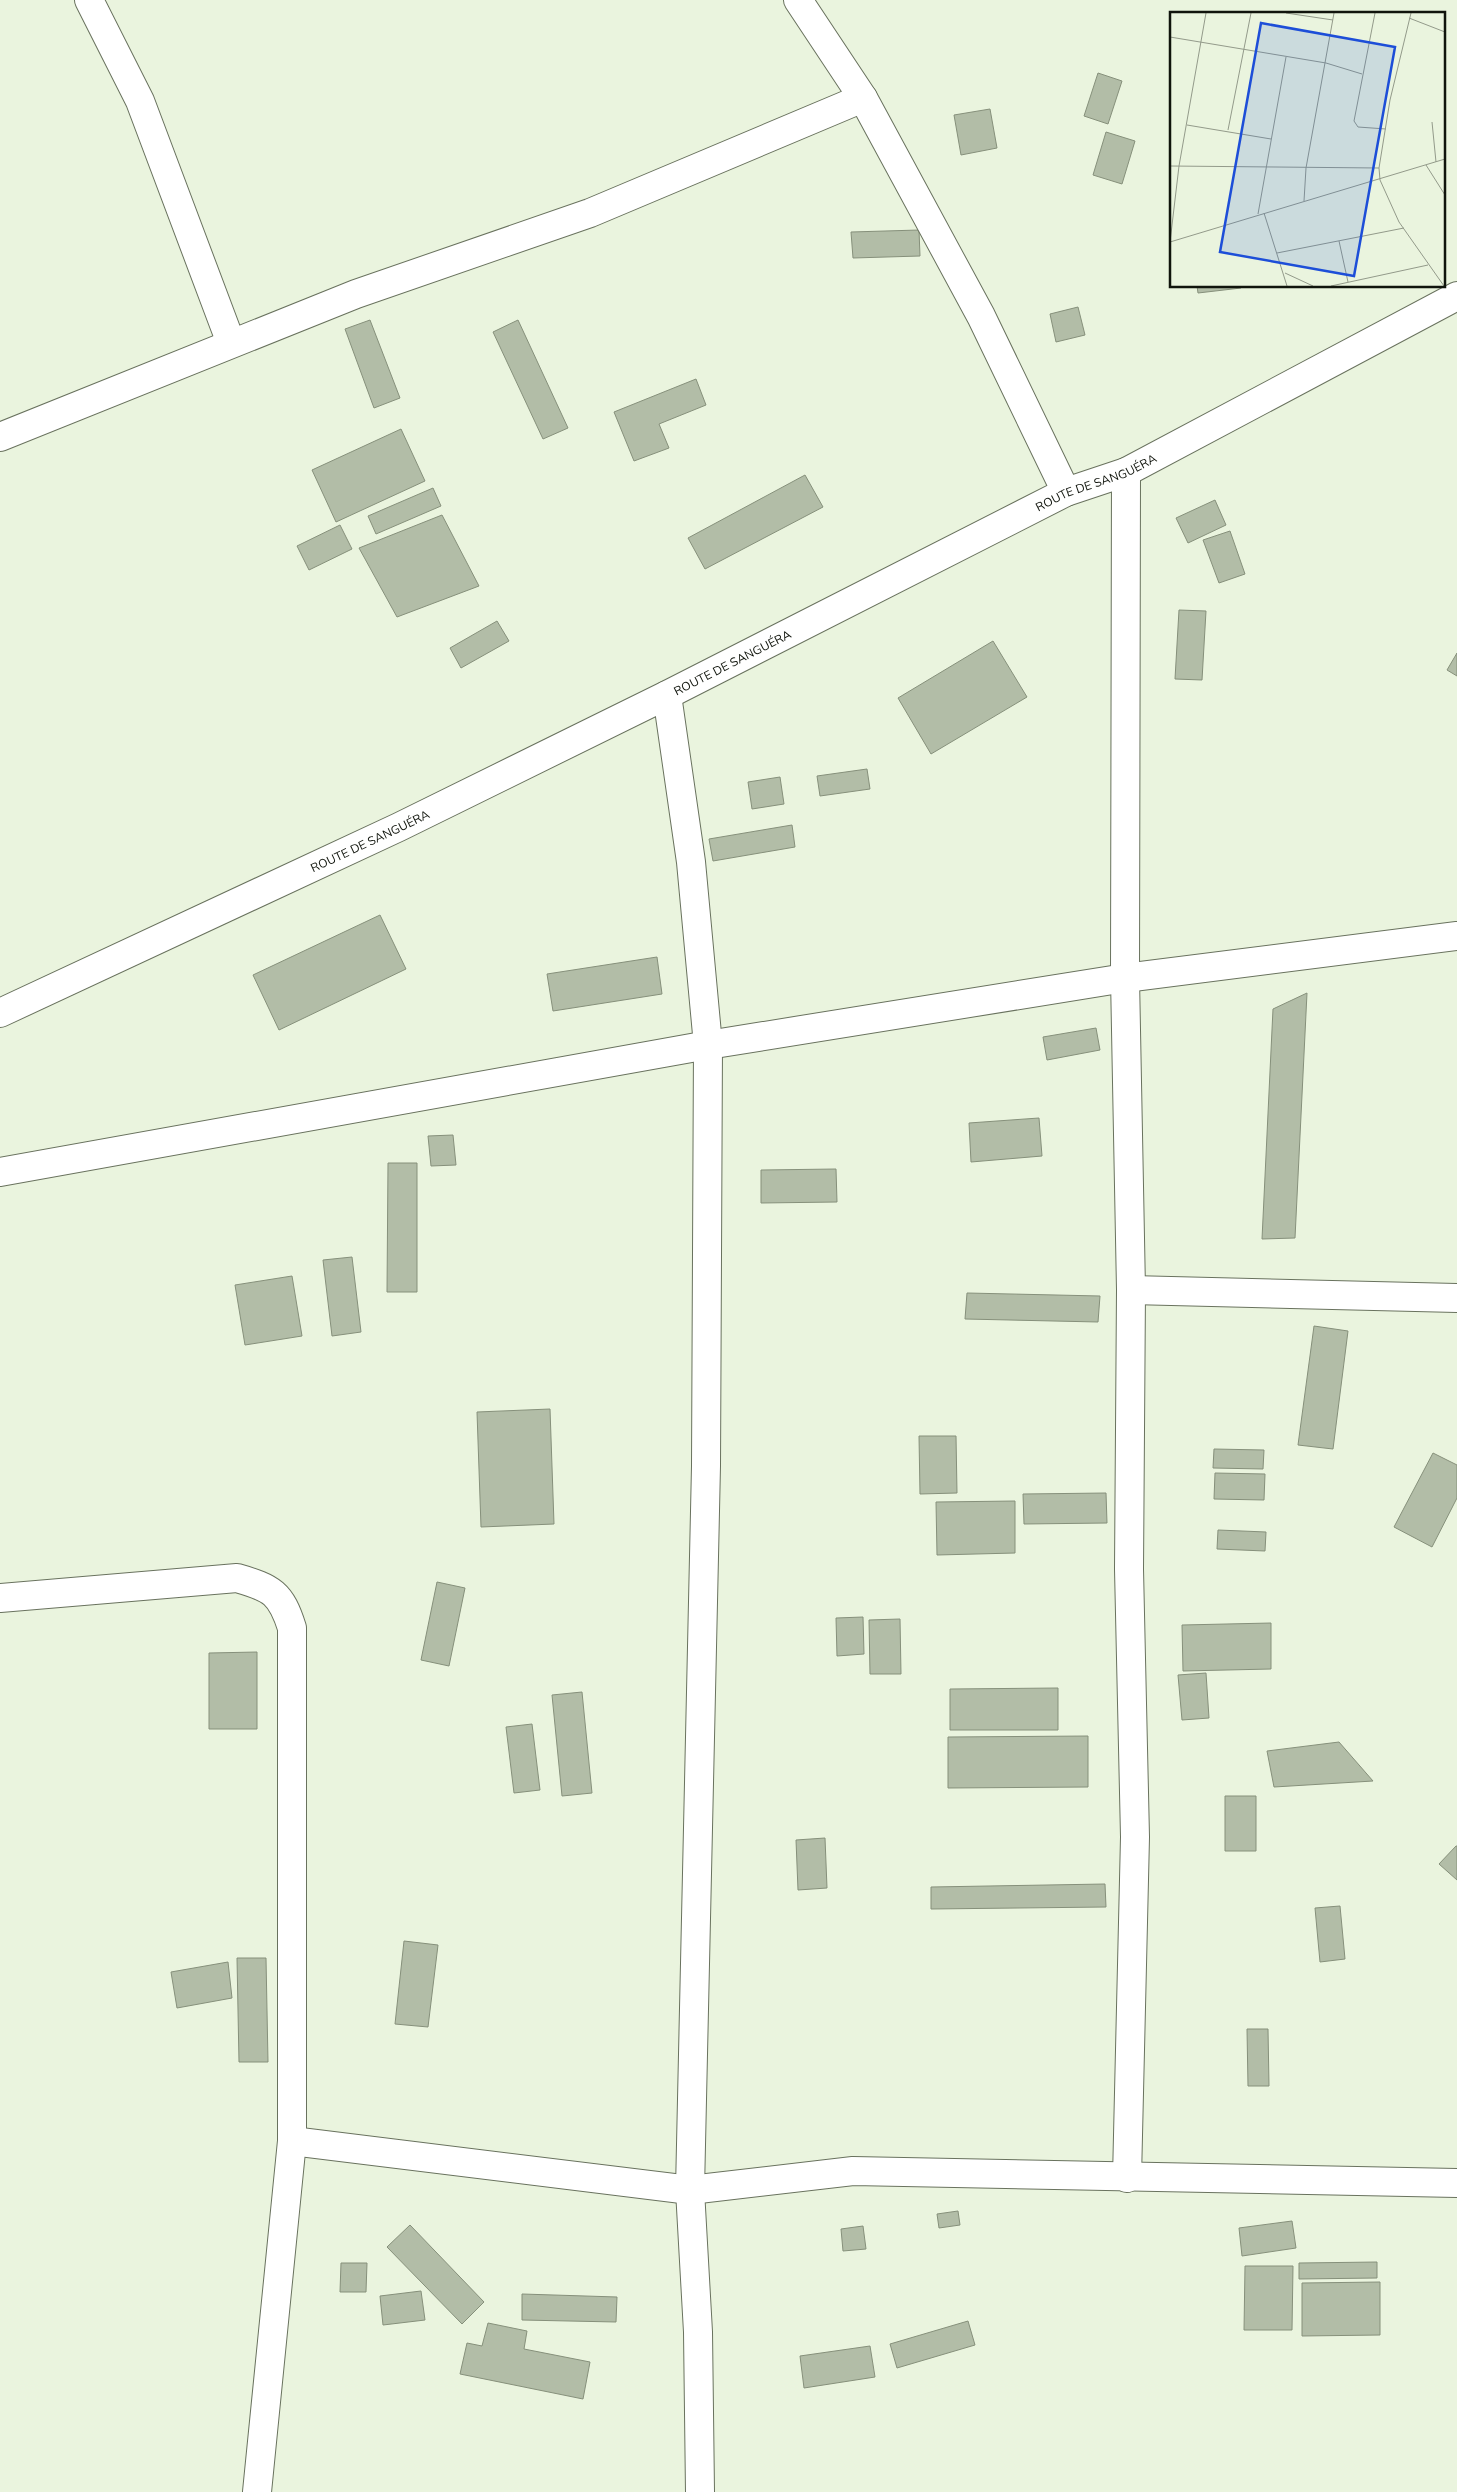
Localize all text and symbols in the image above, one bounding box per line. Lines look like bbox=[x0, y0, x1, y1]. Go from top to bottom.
inset map bbox=[1170, 12, 1444, 288]
street label: ROUTE DE SANGUÉRA bbox=[1033, 450, 1159, 514]
street label: ROUTE DE SANGUÉRA bbox=[671, 626, 793, 698]
street label: ROUTE DE SANGUÉRA bbox=[308, 806, 432, 875]

